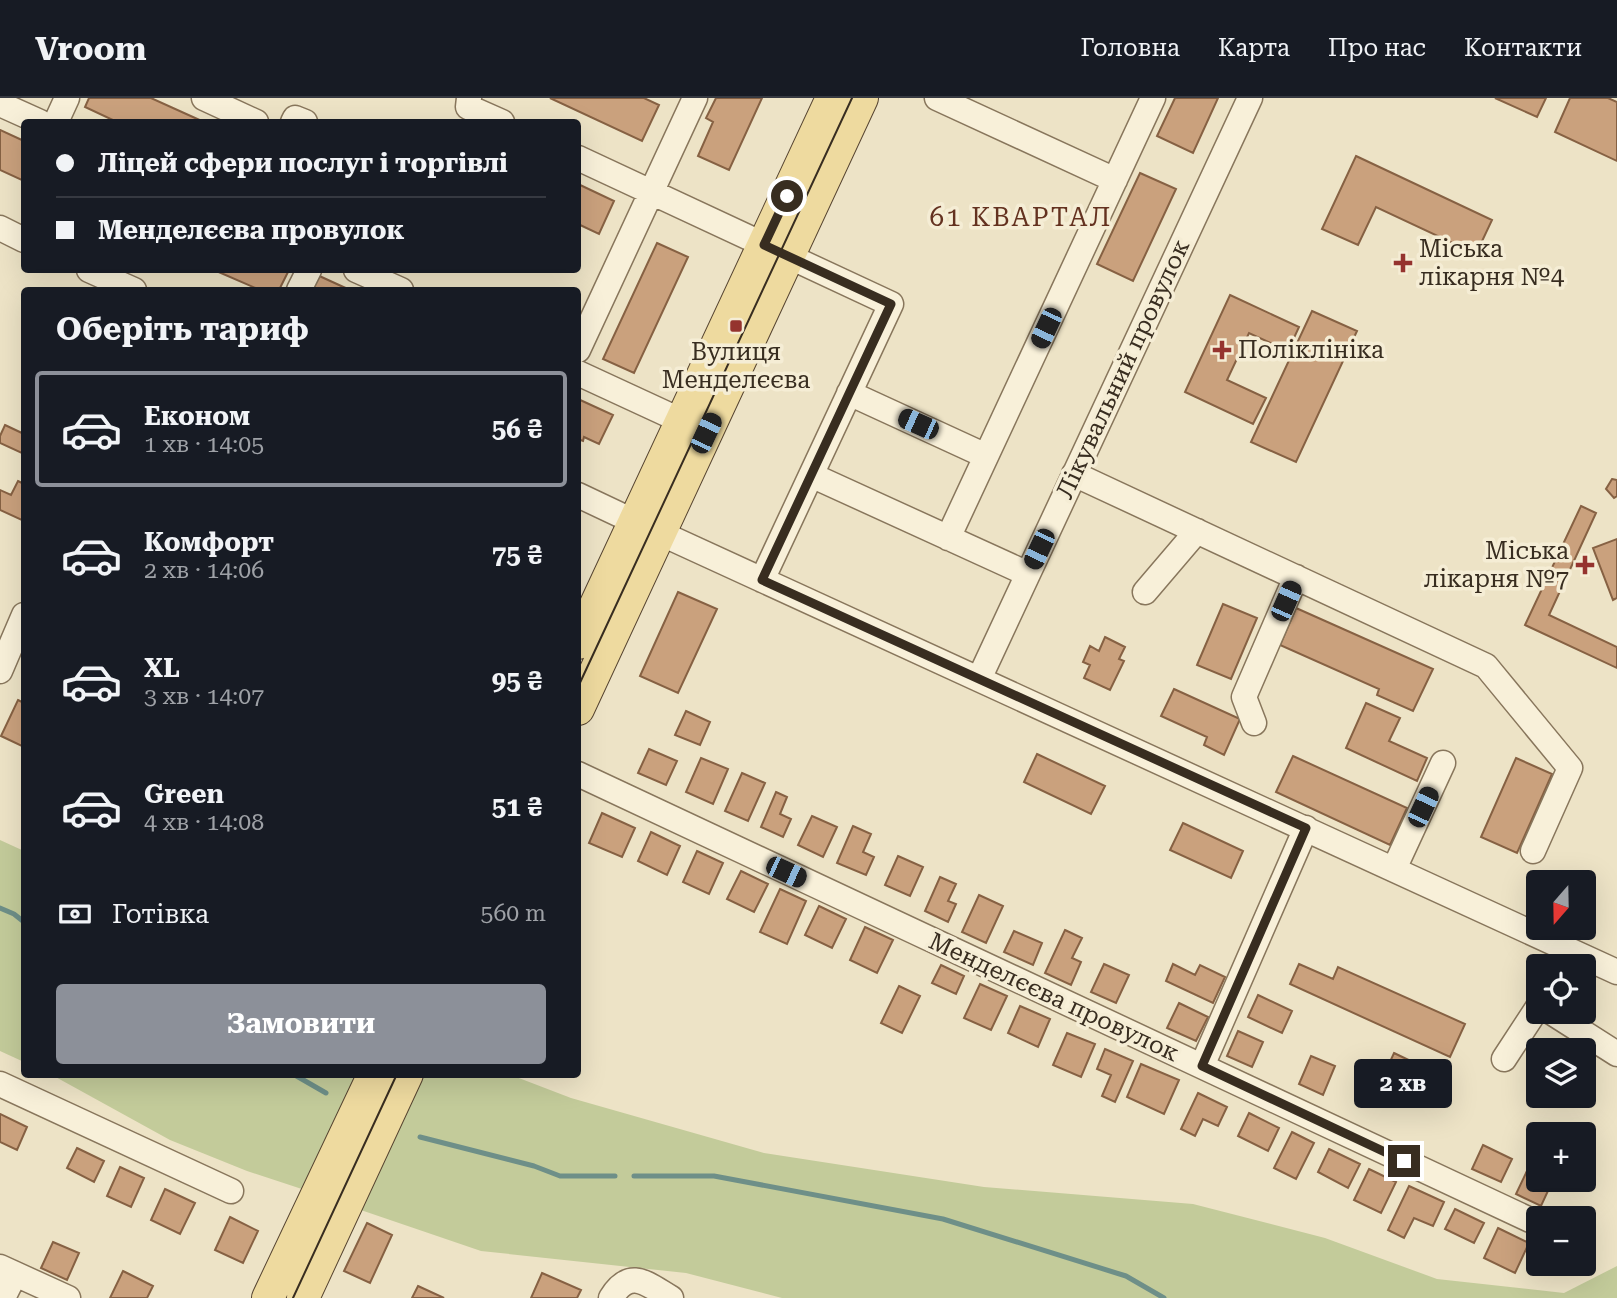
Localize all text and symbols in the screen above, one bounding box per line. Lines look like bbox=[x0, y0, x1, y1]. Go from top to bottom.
text: Vroom bbox=[35, 29, 147, 68]
text: Головна bbox=[1080, 34, 1180, 62]
text: Карта bbox=[1218, 34, 1290, 62]
text: Про нас bbox=[1328, 34, 1426, 62]
text: Контакти bbox=[1464, 34, 1582, 62]
text: Ліцей сфери послуг і торгівлі bbox=[98, 148, 508, 178]
route start bbox=[771, 180, 803, 212]
district label: 61 КВАРТАЛ bbox=[930, 202, 1112, 232]
text: Менделєєва провулок bbox=[98, 215, 404, 245]
street label: Лікувальний провулок bbox=[1051, 235, 1195, 503]
place label: Міська лікарня №4 bbox=[1419, 235, 1565, 291]
marker: Міська лікарня №4 bbox=[1393, 253, 1413, 273]
car bbox=[1028, 305, 1065, 351]
text: Оберіть тариф bbox=[56, 310, 309, 348]
marker: Вулиця Менделєєва bbox=[728, 318, 744, 334]
place label: Поліклініка bbox=[1238, 336, 1384, 364]
place label: Вулиця Менделєєва bbox=[662, 338, 810, 394]
marker: Поліклініка bbox=[1212, 340, 1232, 360]
icon: car bbox=[60, 398, 123, 461]
text: Економ bbox=[144, 401, 250, 431]
car bbox=[895, 406, 942, 442]
car bbox=[688, 410, 725, 456]
text: 56 ₴ bbox=[492, 414, 542, 444]
text: 1 хв · 14:05 bbox=[144, 431, 264, 458]
icon: car bbox=[60, 524, 123, 587]
car bbox=[1021, 526, 1058, 572]
text: Комфорт bbox=[144, 527, 274, 557]
place label: Міська лікарня №7 bbox=[1424, 537, 1569, 593]
text: 75 ₴ bbox=[492, 540, 542, 570]
marker: Міська лікарня №7 bbox=[1575, 555, 1595, 575]
text: 2 хв · 14:06 bbox=[144, 557, 264, 584]
car bbox=[1268, 578, 1305, 624]
icon: car bbox=[60, 650, 123, 713]
text: XL bbox=[144, 653, 180, 683]
text: 95 ₴ bbox=[492, 666, 542, 696]
text: 3 хв · 14:07 bbox=[144, 683, 264, 710]
icon: car bbox=[60, 776, 123, 839]
text: Green bbox=[144, 779, 224, 809]
car bbox=[1405, 784, 1442, 830]
text: 51 ₴ bbox=[492, 792, 542, 822]
text: 4 хв · 14:08 bbox=[144, 809, 264, 836]
car bbox=[763, 854, 810, 890]
north arrow bbox=[1526, 870, 1596, 940]
map controls bbox=[1526, 870, 1596, 1276]
icon: cash bbox=[56, 895, 94, 933]
text: Готівка bbox=[112, 899, 209, 929]
text: 560 m bbox=[481, 900, 546, 927]
street label: Менделєєва провулок bbox=[925, 927, 1183, 1067]
button: locate bbox=[1526, 954, 1596, 1024]
button: Замовити bbox=[56, 984, 546, 1064]
button: layers bbox=[1526, 1038, 1596, 1108]
callout: 2 хв bbox=[1355, 1060, 1453, 1108]
text: 2 хв bbox=[1380, 1070, 1426, 1097]
button: + bbox=[1526, 1122, 1596, 1192]
route end bbox=[1388, 1145, 1420, 1177]
button: − bbox=[1526, 1206, 1596, 1276]

